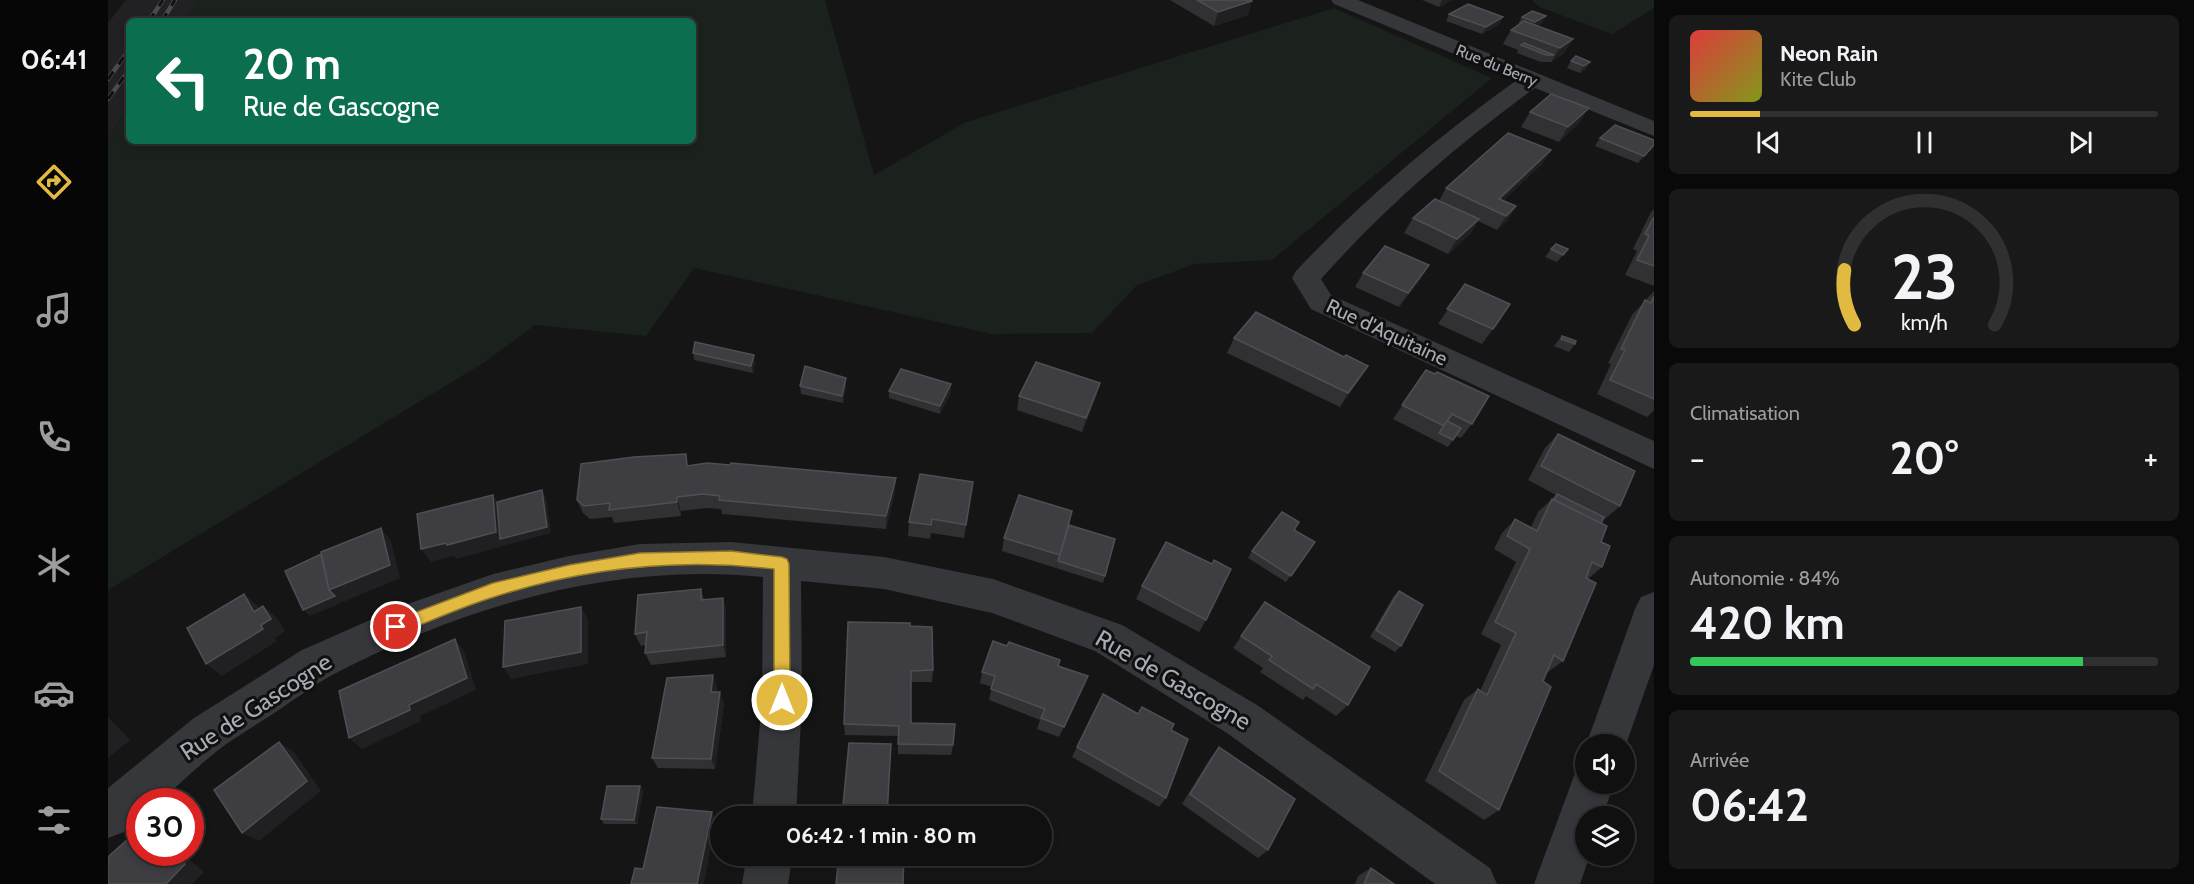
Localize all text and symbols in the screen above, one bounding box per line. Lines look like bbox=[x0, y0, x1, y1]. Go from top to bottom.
text: 20 m bbox=[243, 38, 341, 90]
street label: Rue du Berry bbox=[1453, 40, 1540, 90]
text: Neon Rain bbox=[1780, 40, 1878, 67]
icon: left bbox=[144, 42, 222, 120]
text: 06:41 bbox=[21, 43, 87, 76]
text: Kite Club bbox=[1780, 67, 1856, 91]
text: Rue de Gascogne bbox=[243, 90, 439, 123]
icon: previous bbox=[1752, 126, 1785, 159]
icon: pause bbox=[1908, 126, 1941, 159]
icon: next bbox=[2064, 126, 2097, 159]
icon: directions bbox=[33, 161, 75, 203]
text: 23 bbox=[1891, 239, 1957, 315]
icon: music bbox=[33, 289, 75, 331]
street label: Rue d'Aquitaine bbox=[1323, 294, 1451, 370]
text: km/h bbox=[1901, 310, 1947, 336]
text: Climatisation bbox=[1690, 401, 1800, 425]
icon: phone bbox=[33, 416, 75, 458]
text: 20° bbox=[1890, 431, 1958, 485]
text: − bbox=[1690, 438, 1705, 478]
text: + bbox=[2143, 438, 2158, 478]
icon: climate bbox=[33, 544, 75, 586]
text: Autonomie · 84% bbox=[1690, 566, 1840, 590]
text: 420 km bbox=[1690, 596, 1845, 650]
pin bbox=[370, 601, 421, 652]
icon: arrive bbox=[379, 610, 412, 643]
street label: Rue de Gascogne bbox=[1090, 623, 1256, 736]
street label: Rue de Gascogne bbox=[175, 647, 337, 766]
position arrow bbox=[750, 668, 814, 732]
icon: car bbox=[33, 672, 75, 714]
map controls bbox=[1575, 734, 1635, 866]
button: sound bbox=[1575, 734, 1635, 794]
text: Arrivée bbox=[1690, 748, 1749, 772]
text: 06:42 bbox=[1690, 778, 1809, 832]
speed limit sign: 30 bbox=[126, 788, 204, 866]
icon: filters bbox=[33, 799, 75, 841]
button: layers bbox=[1575, 806, 1635, 866]
text: 06:42 · 1 min · 80 m bbox=[786, 822, 976, 849]

